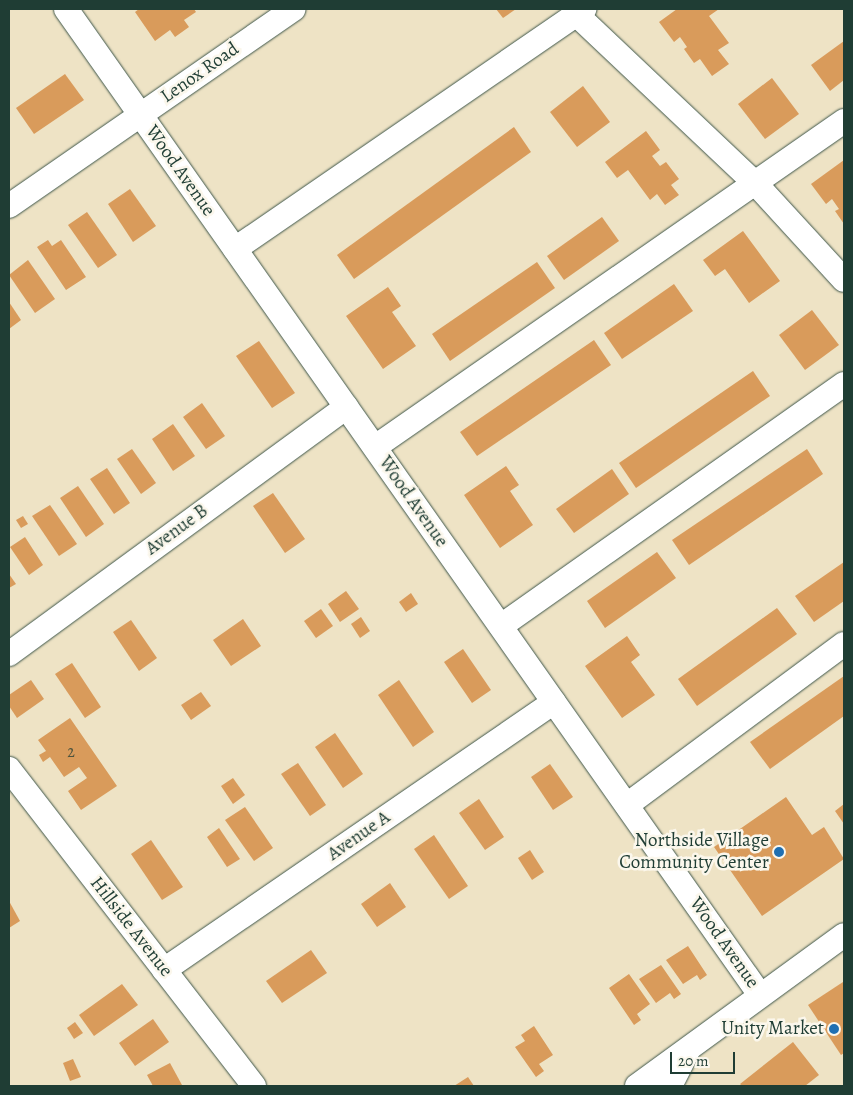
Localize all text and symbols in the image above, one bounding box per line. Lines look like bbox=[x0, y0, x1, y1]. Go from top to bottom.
street label: Lenox Road bbox=[157, 38, 243, 108]
street label: Wood Avenue bbox=[140, 121, 220, 221]
street label: Wood Avenue bbox=[373, 452, 453, 552]
street label: Avenue B bbox=[141, 500, 213, 560]
house number: 2 bbox=[67, 742, 75, 762]
street label: Avenue A bbox=[323, 806, 395, 866]
place label: Northside Village Community Center bbox=[619, 830, 769, 874]
marker: Northside Village Community Center bbox=[773, 846, 785, 858]
street label: Hillside Avenue bbox=[85, 872, 177, 982]
street label: Wood Avenue bbox=[684, 893, 764, 993]
place label: Unity Market bbox=[721, 1018, 824, 1040]
marker: Unity Market bbox=[828, 1023, 840, 1035]
scale bar bbox=[673, 1042, 738, 1074]
text: 20 m bbox=[678, 1051, 709, 1071]

